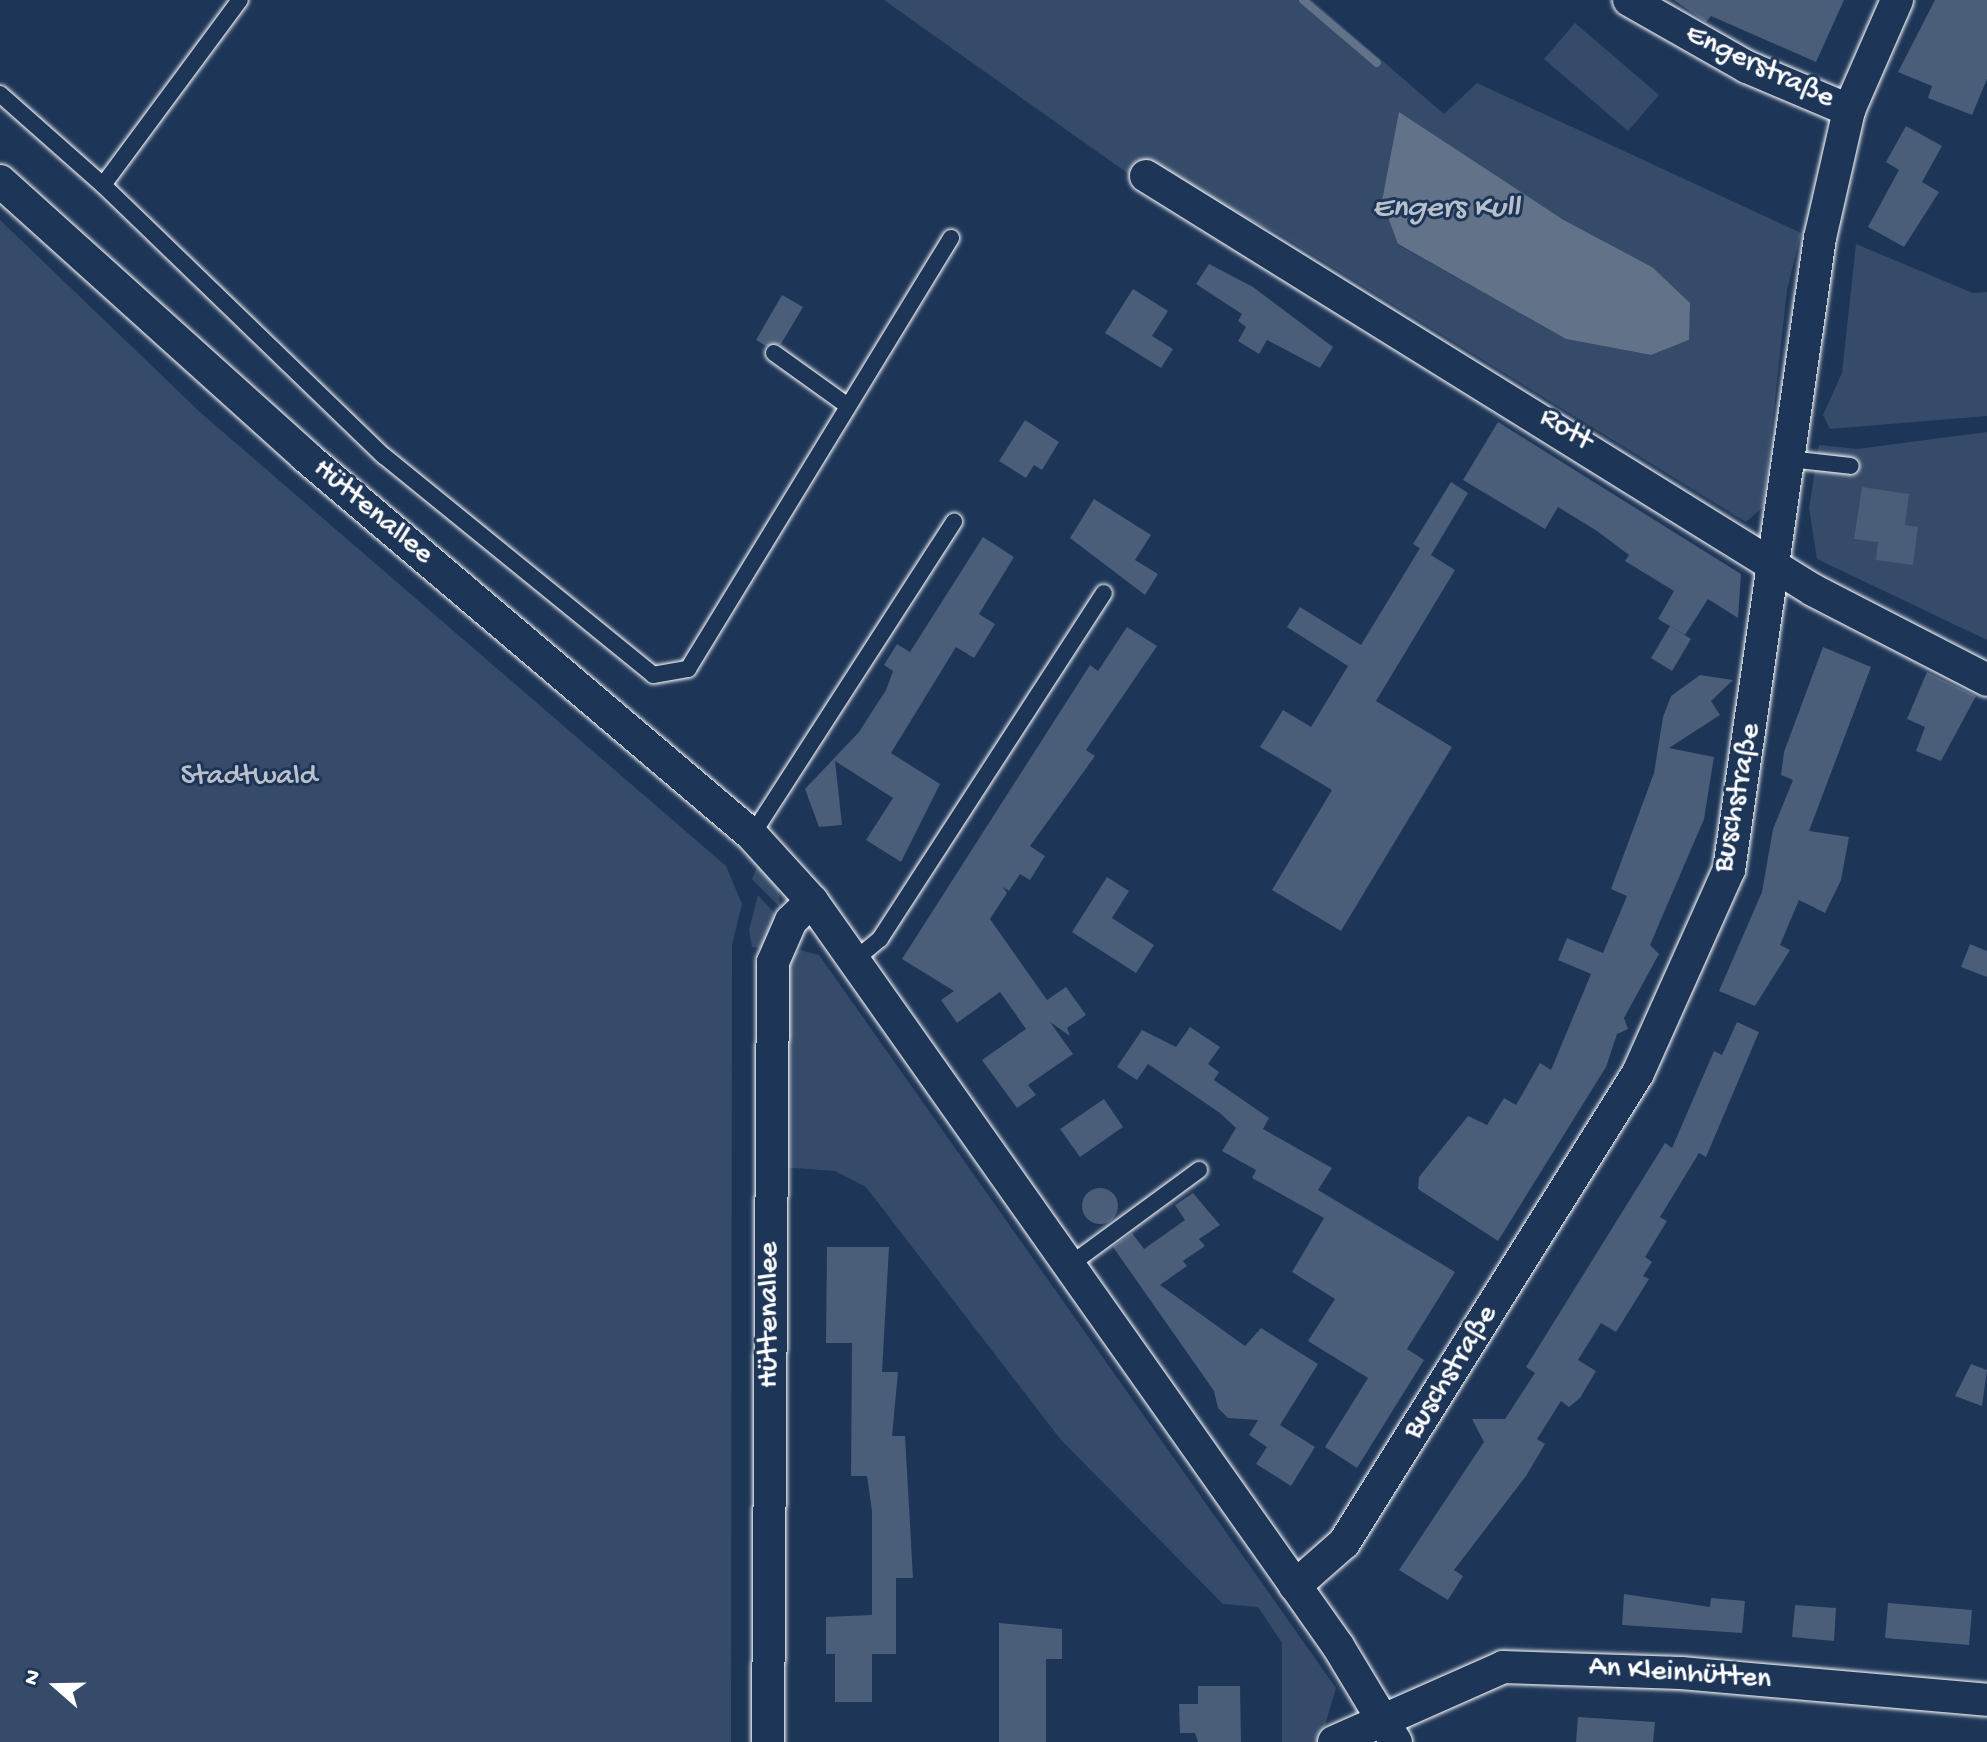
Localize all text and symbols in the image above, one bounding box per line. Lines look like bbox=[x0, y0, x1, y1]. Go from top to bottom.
street label: Engerstraße bbox=[1679, 18, 1839, 118]
water label: Engers Kull bbox=[1372, 190, 1520, 228]
street label: Rott bbox=[1532, 401, 1598, 461]
street label: Hüttenallee bbox=[304, 452, 440, 574]
street label: Buschstraße bbox=[1707, 720, 1771, 876]
park label: Stadtwald bbox=[181, 760, 317, 796]
street label: Hüttenallee bbox=[753, 1242, 789, 1388]
street label: Buschstraße bbox=[1397, 1299, 1507, 1447]
north arrow bbox=[16, 1646, 96, 1726]
street label: An Kleinhütten bbox=[1588, 1651, 1772, 1699]
text: N bbox=[19, 1667, 48, 1689]

